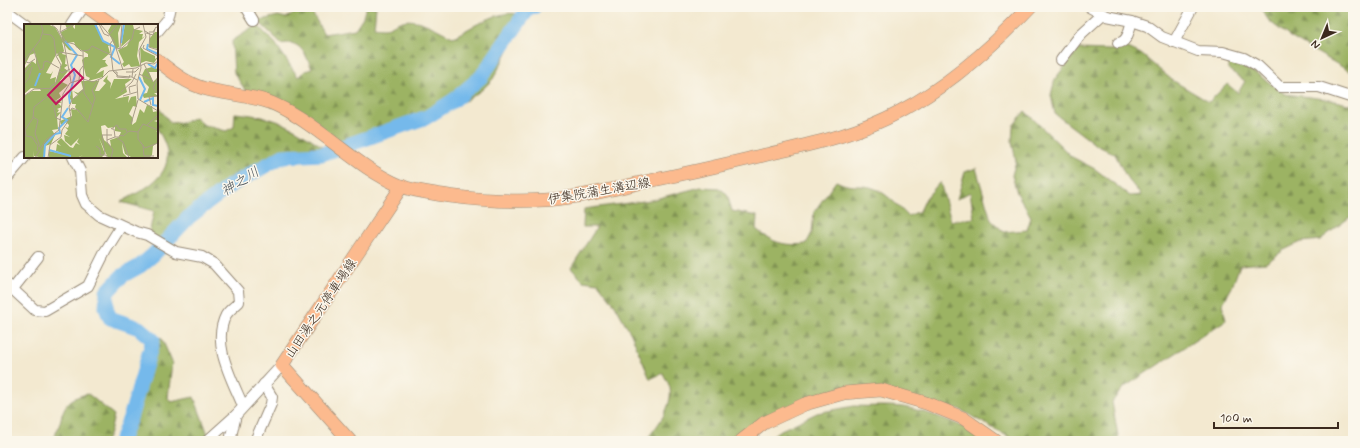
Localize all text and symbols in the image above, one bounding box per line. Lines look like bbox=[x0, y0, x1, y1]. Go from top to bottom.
north arrow bbox=[1302, 18, 1342, 58]
inset map bbox=[24, 24, 158, 158]
text: N bbox=[1308, 37, 1323, 52]
water label: 神之川 bbox=[218, 163, 263, 201]
street label: 伊集院蒲生溝辺線 bbox=[547, 174, 653, 209]
street label: 山田湯之元停車場線 bbox=[281, 255, 362, 362]
scale bar bbox=[1214, 404, 1338, 430]
text: 100 m bbox=[1220, 411, 1252, 427]

